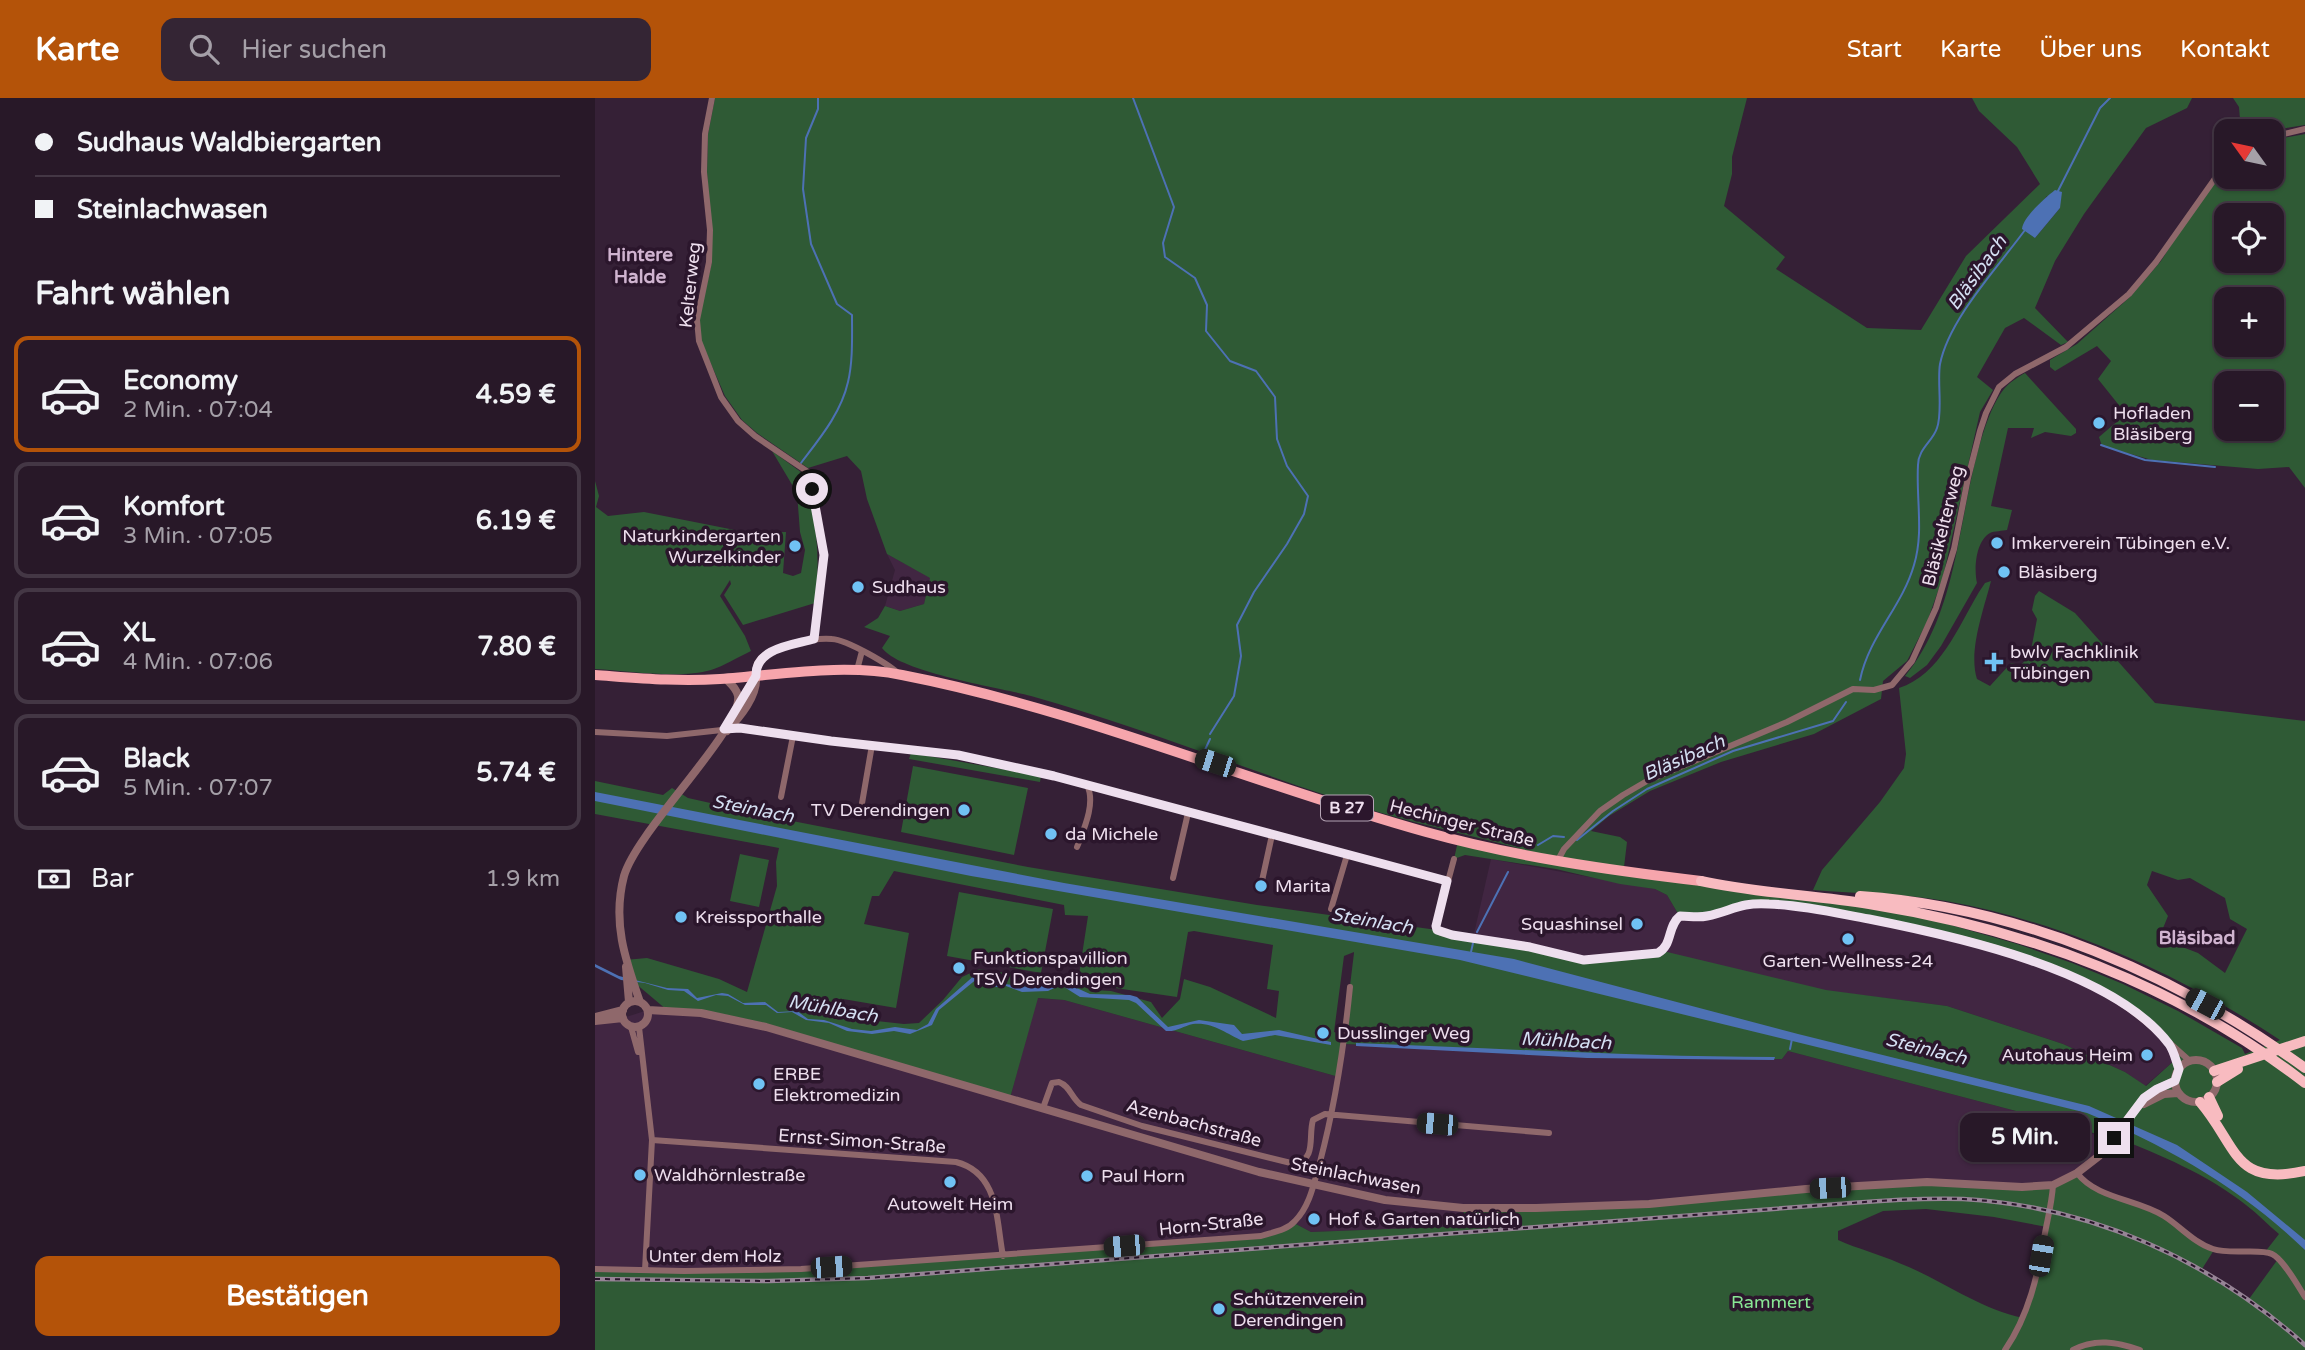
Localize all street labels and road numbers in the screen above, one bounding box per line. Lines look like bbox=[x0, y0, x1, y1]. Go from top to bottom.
street label: Kelterweg bbox=[675, 241, 705, 329]
street label: Bläsikelterweg bbox=[1917, 463, 1969, 589]
street label: Hechinger Straße bbox=[1387, 794, 1537, 852]
road number: B 27 bbox=[1321, 796, 1373, 820]
street label: Azenbachstraße bbox=[1124, 1094, 1264, 1152]
street label: Ernst-Simon-Straße bbox=[777, 1124, 947, 1158]
street label: Steinlachwasen bbox=[1289, 1153, 1423, 1199]
street label: Horn-Straße bbox=[1158, 1208, 1264, 1240]
street label: Unter dem Holz bbox=[648, 1245, 782, 1267]

